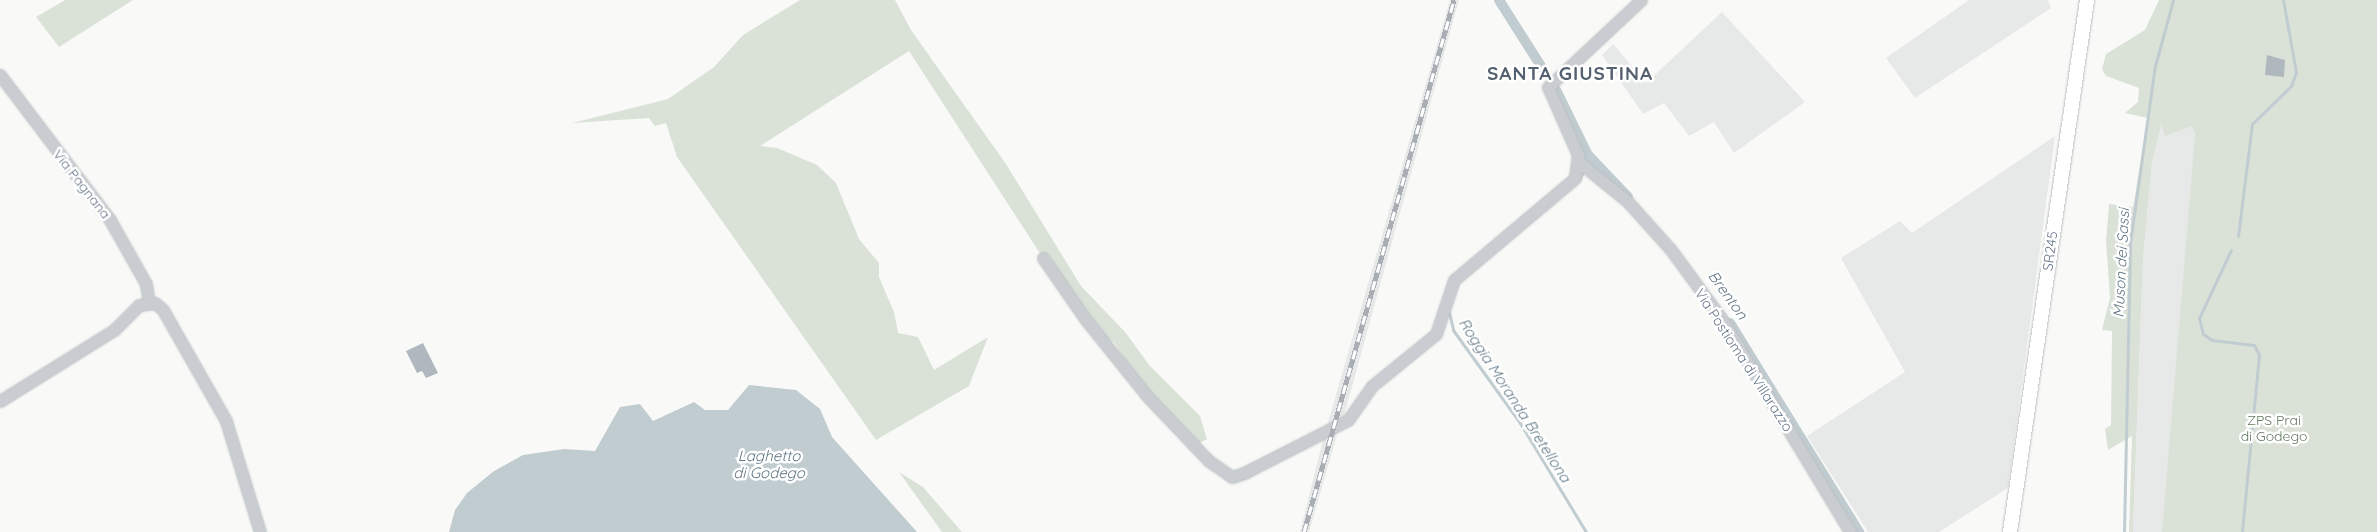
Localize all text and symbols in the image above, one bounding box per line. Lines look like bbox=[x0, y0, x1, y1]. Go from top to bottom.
district label: SANTA GIUSTINA bbox=[1485, 63, 1655, 85]
street label: Via Pagnana bbox=[50, 146, 114, 222]
water label: Muson dei Sassi bbox=[2109, 208, 2133, 318]
street label: SR245 bbox=[2039, 230, 2061, 272]
water label: Brenton bbox=[1705, 267, 1751, 323]
street label: Via Postioma di Villarazzo bbox=[1691, 285, 1797, 435]
water label: Roggia Moranda Bretellona bbox=[1455, 315, 1575, 485]
park label: ZPS Prai di Godego bbox=[2241, 412, 2307, 444]
water label: Laghetto di Godego bbox=[733, 446, 805, 481]

